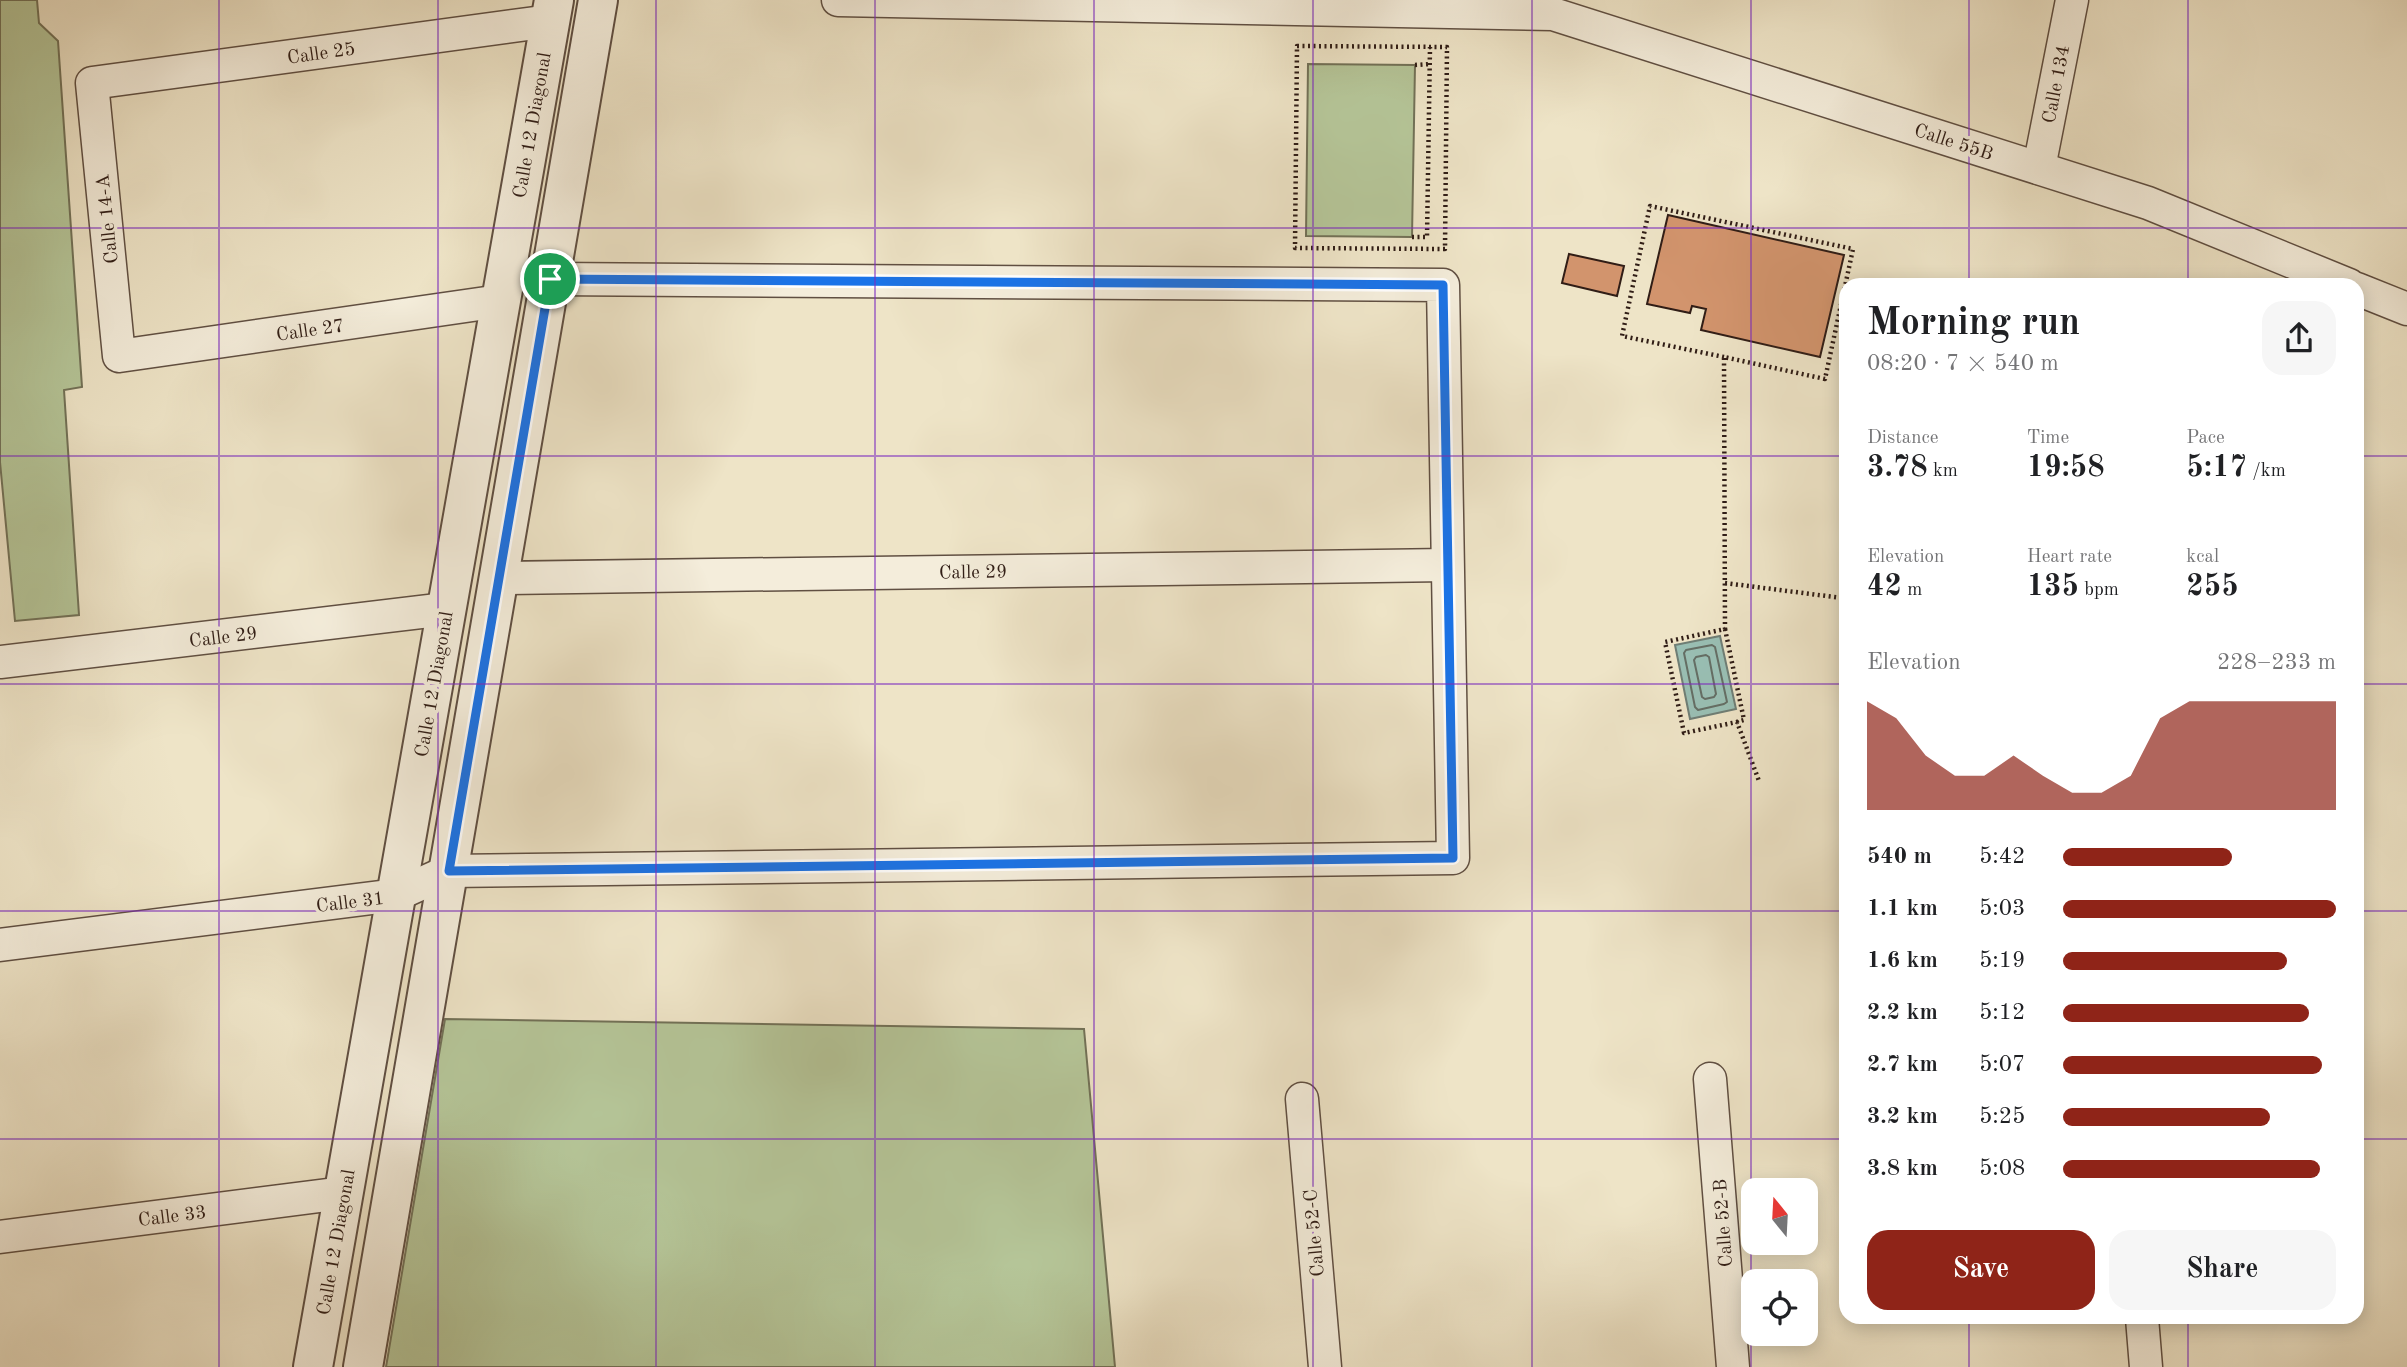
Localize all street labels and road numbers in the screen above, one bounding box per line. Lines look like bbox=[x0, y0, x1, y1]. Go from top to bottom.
street label: Calle 25 bbox=[286, 40, 357, 69]
street label: Calle 134 bbox=[2041, 44, 2074, 125]
street label: Calle 12 Diagonal bbox=[511, 51, 556, 200]
street label: Calle 55B bbox=[1911, 122, 1995, 165]
street label: Calle 14-A bbox=[94, 173, 123, 265]
street label: Calle 27 bbox=[275, 317, 346, 346]
street label: Calle 29 bbox=[939, 563, 1007, 584]
street label: Calle 12 Diagonal bbox=[413, 610, 458, 759]
street label: Calle 29 bbox=[188, 625, 258, 652]
street label: Calle 31 bbox=[315, 890, 385, 917]
street label: Calle 12 Diagonal bbox=[315, 1168, 360, 1317]
street label: Calle 52-B bbox=[1712, 1178, 1737, 1268]
street label: Calle 52-C bbox=[1302, 1188, 1329, 1278]
street label: Calle 33 bbox=[137, 1204, 207, 1231]

